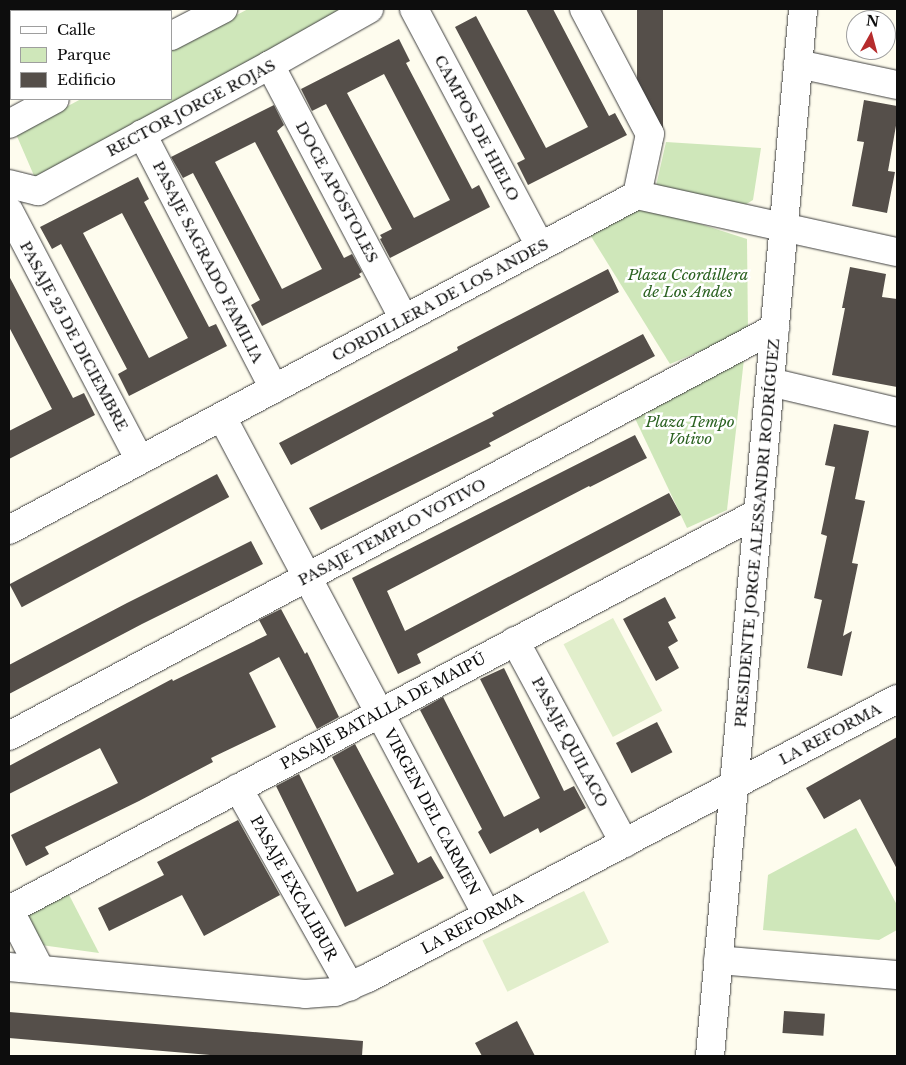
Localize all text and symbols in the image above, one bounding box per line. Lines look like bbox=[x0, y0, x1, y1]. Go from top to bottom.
legend bbox=[10, 10, 172, 100]
north arrow bbox=[846, 10, 896, 60]
text: N bbox=[865, 11, 880, 31]
text: Calle bbox=[57, 20, 96, 39]
text: Parque bbox=[57, 45, 111, 64]
street label: CAMPOS DE HIELO bbox=[431, 52, 523, 204]
street label: RECTOR JORGE ROJAS bbox=[103, 56, 279, 160]
text: Edificio bbox=[57, 70, 116, 89]
street label: DOCE APÓSTOLES bbox=[292, 118, 382, 266]
street label: PASAJE SAGRADO FAMILIA bbox=[149, 158, 267, 366]
street label: CORDILLERA DE LOS ANDES bbox=[328, 235, 552, 365]
street label: PASAJE 25 DE DICIEMBRE bbox=[16, 238, 132, 434]
park label: Plaza Ccordillera de Los Andes bbox=[627, 265, 749, 300]
street label: PRESIDENTE JORGE ALESSANDRI RODRÍGUEZ bbox=[731, 337, 783, 729]
park label: Plaza Tempo Votivo bbox=[645, 412, 735, 447]
street label: PASAJE TEMPLO VOTIVO bbox=[295, 475, 489, 589]
street label: PASAJE BATALLA DE MAIPÚ bbox=[277, 649, 489, 773]
street label: PASAJE QUILACO bbox=[528, 674, 612, 810]
street label: LA REFORMA bbox=[776, 699, 884, 769]
street label: VIRGEN DEL CARMEN bbox=[380, 725, 484, 899]
street label: PASAJE EXCALIBUR bbox=[247, 813, 341, 963]
street label: LA REFORMA bbox=[418, 888, 526, 958]

